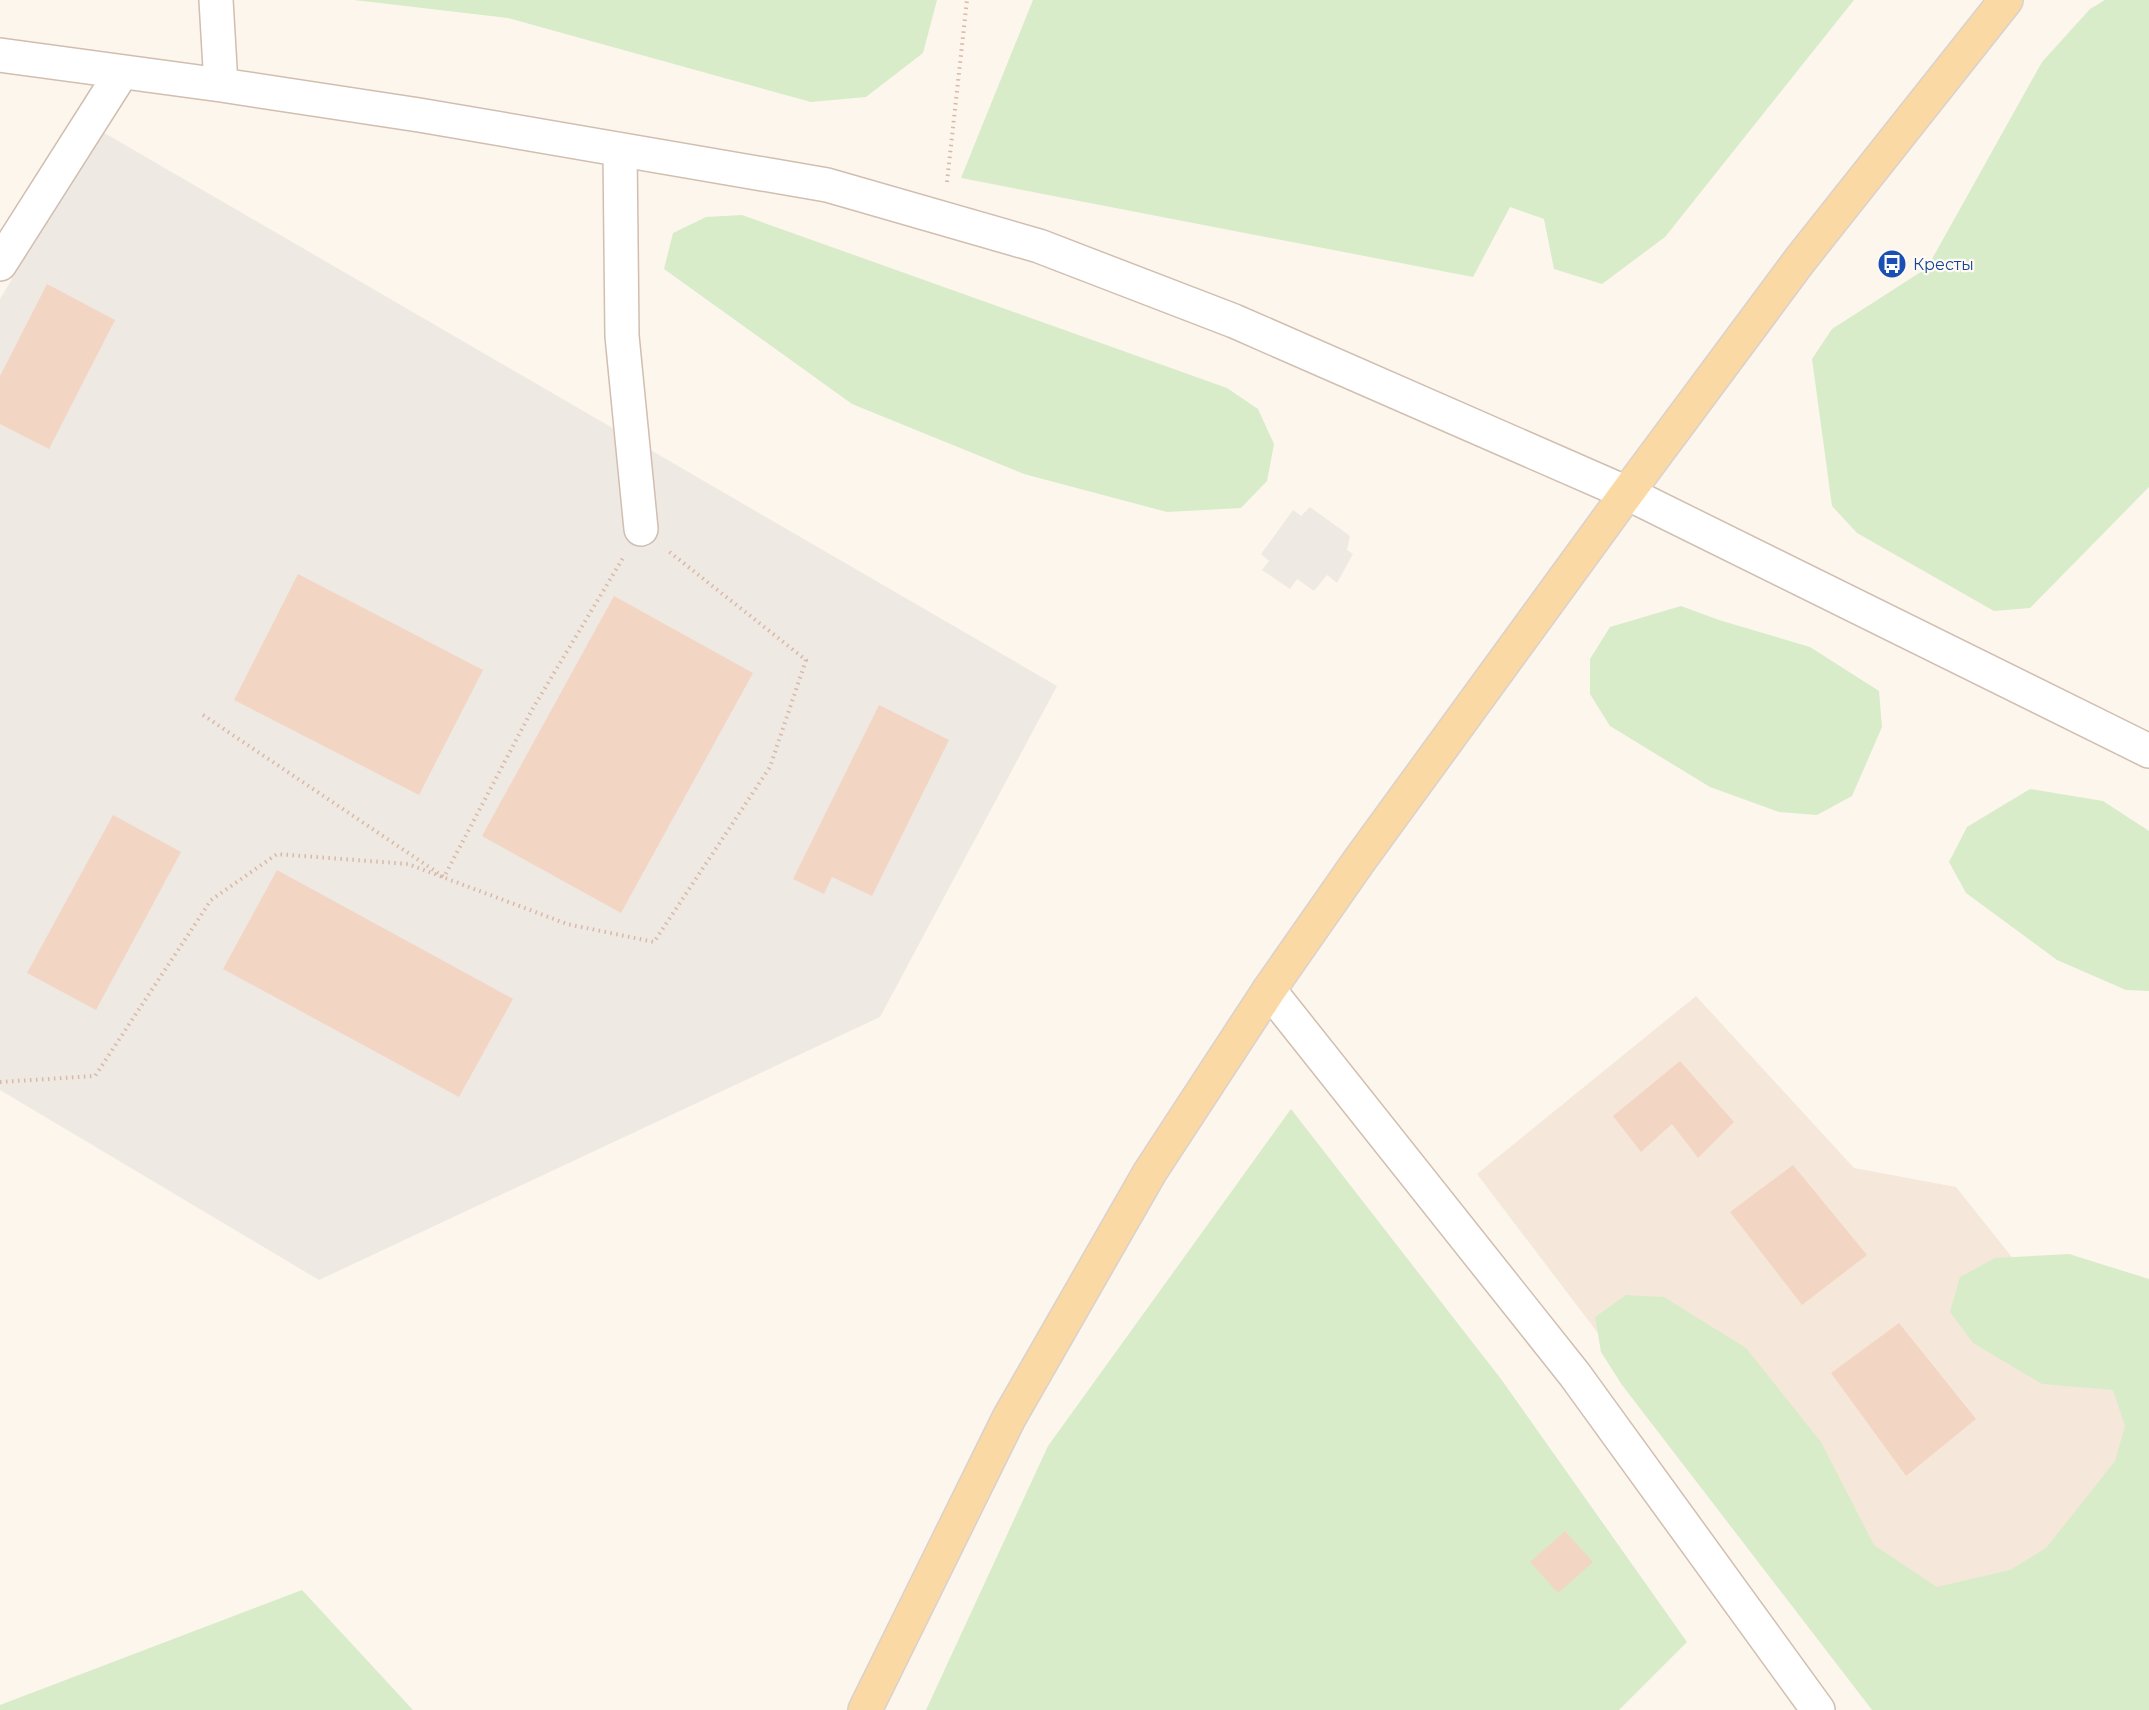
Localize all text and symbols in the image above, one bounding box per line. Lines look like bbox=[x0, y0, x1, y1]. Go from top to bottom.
bus stop icon: Кресты bbox=[1876, 248, 1908, 280]
place label: Кресты bbox=[1913, 255, 1974, 274]

